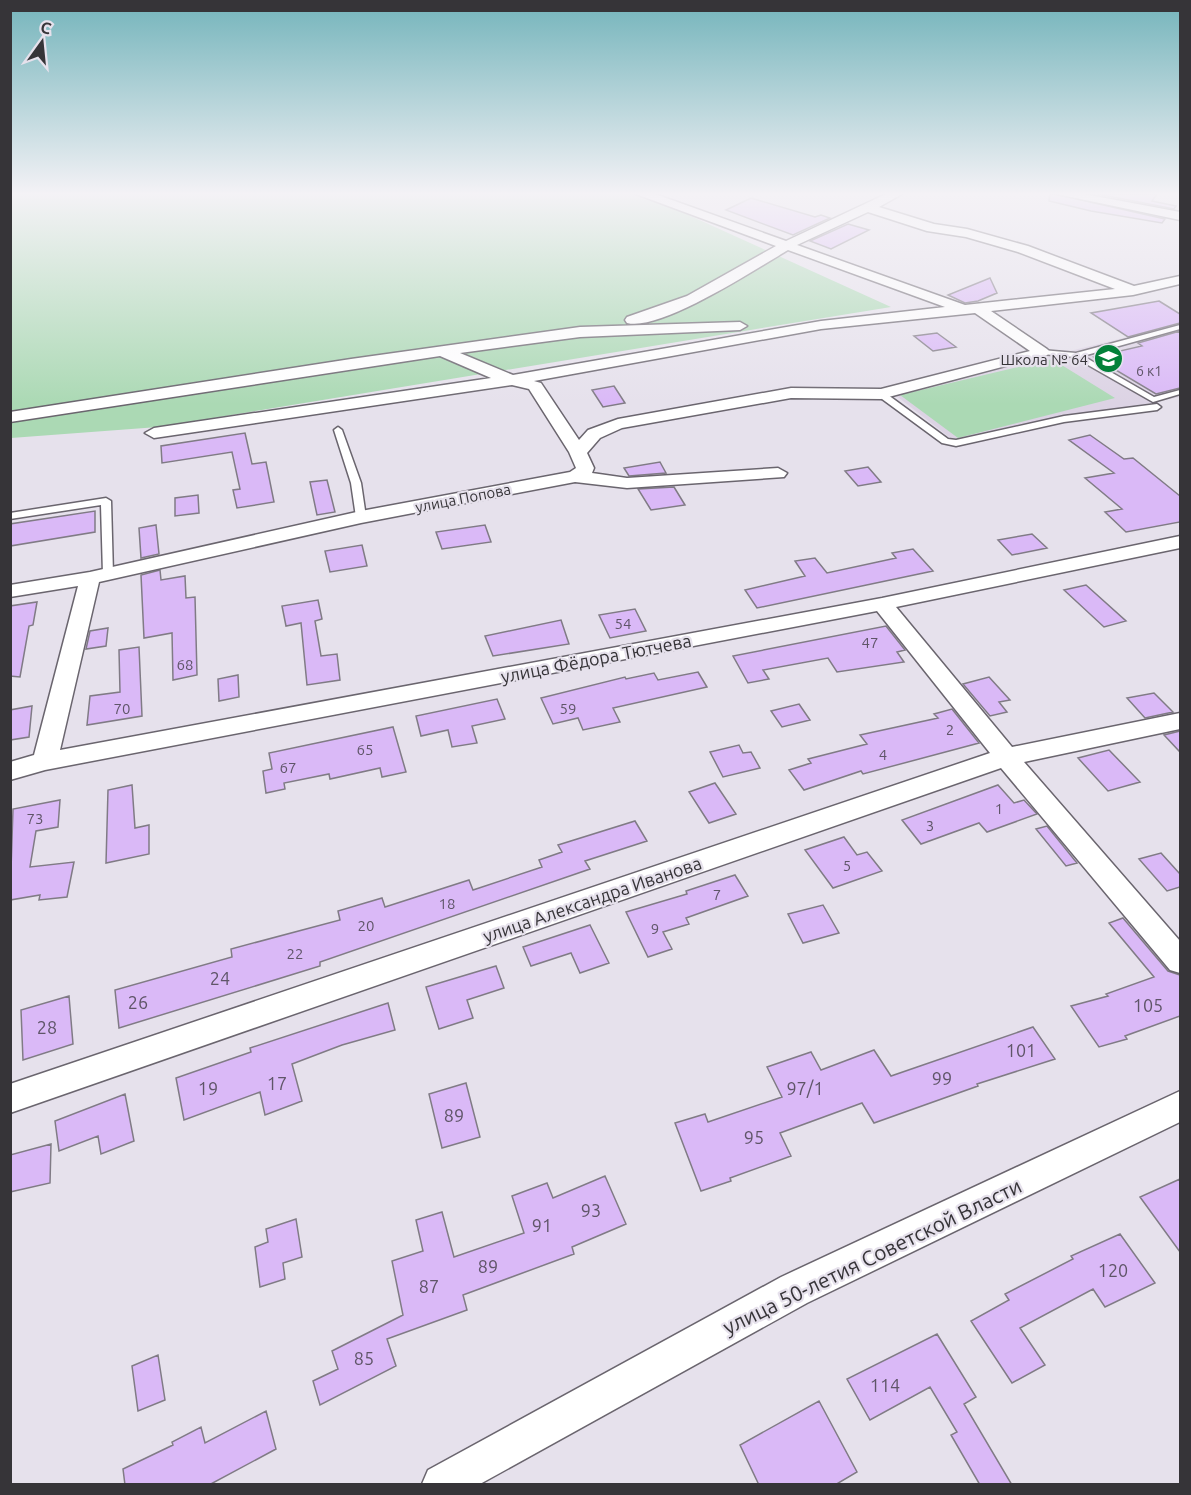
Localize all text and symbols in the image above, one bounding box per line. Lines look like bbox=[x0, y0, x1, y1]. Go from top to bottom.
north arrow bbox=[12, 12, 72, 72]
text: С bbox=[39, 17, 53, 38]
school or university icon: Школа № 64 bbox=[1093, 343, 1125, 375]
place label: Школа № 64 bbox=[1000, 351, 1088, 368]
house number: 6 к1 bbox=[1136, 363, 1162, 379]
street label: улица Попова bbox=[414, 480, 512, 516]
house number: 54 bbox=[615, 615, 631, 632]
street label: улица Фёдора Тютчева bbox=[499, 630, 693, 686]
house number: 47 bbox=[862, 634, 878, 651]
house number: 68 bbox=[177, 656, 193, 673]
house number: 70 bbox=[114, 700, 130, 717]
house number: 59 bbox=[560, 700, 576, 717]
house number: 2 bbox=[946, 721, 954, 738]
house number: 65 bbox=[357, 741, 373, 758]
house number: 4 bbox=[879, 746, 887, 763]
house number: 67 bbox=[280, 759, 296, 776]
house number: 1 bbox=[995, 800, 1003, 817]
house number: 73 bbox=[27, 810, 43, 827]
house number: 3 bbox=[926, 817, 934, 834]
street label: улица Александра Иванова bbox=[480, 852, 704, 946]
house number: 5 bbox=[843, 857, 851, 874]
house number: 7 bbox=[713, 886, 721, 903]
house number: 18 bbox=[439, 895, 455, 912]
house number: 20 bbox=[358, 917, 374, 934]
house number: 9 bbox=[651, 920, 659, 937]
house number: 22 bbox=[287, 945, 303, 962]
house number: 24 bbox=[210, 968, 230, 988]
house number: 26 bbox=[128, 992, 148, 1012]
house number: 105 bbox=[1133, 995, 1163, 1015]
house number: 28 bbox=[37, 1017, 57, 1037]
house number: 101 bbox=[1006, 1040, 1036, 1060]
house number: 99 bbox=[932, 1068, 952, 1088]
house number: 17 bbox=[267, 1073, 287, 1093]
house number: 19 bbox=[198, 1078, 218, 1098]
house number: 97/1 bbox=[786, 1078, 824, 1098]
house number: 89 bbox=[444, 1105, 464, 1125]
house number: 95 bbox=[744, 1127, 764, 1147]
street label: улица 50-летия Советской Власти bbox=[719, 1173, 1025, 1339]
house number: 93 bbox=[581, 1200, 601, 1220]
house number: 91 bbox=[532, 1215, 552, 1235]
house number: 89 bbox=[478, 1256, 498, 1276]
house number: 120 bbox=[1098, 1260, 1128, 1280]
house number: 87 bbox=[419, 1276, 439, 1296]
house number: 85 bbox=[354, 1348, 374, 1368]
house number: 114 bbox=[870, 1375, 900, 1395]

